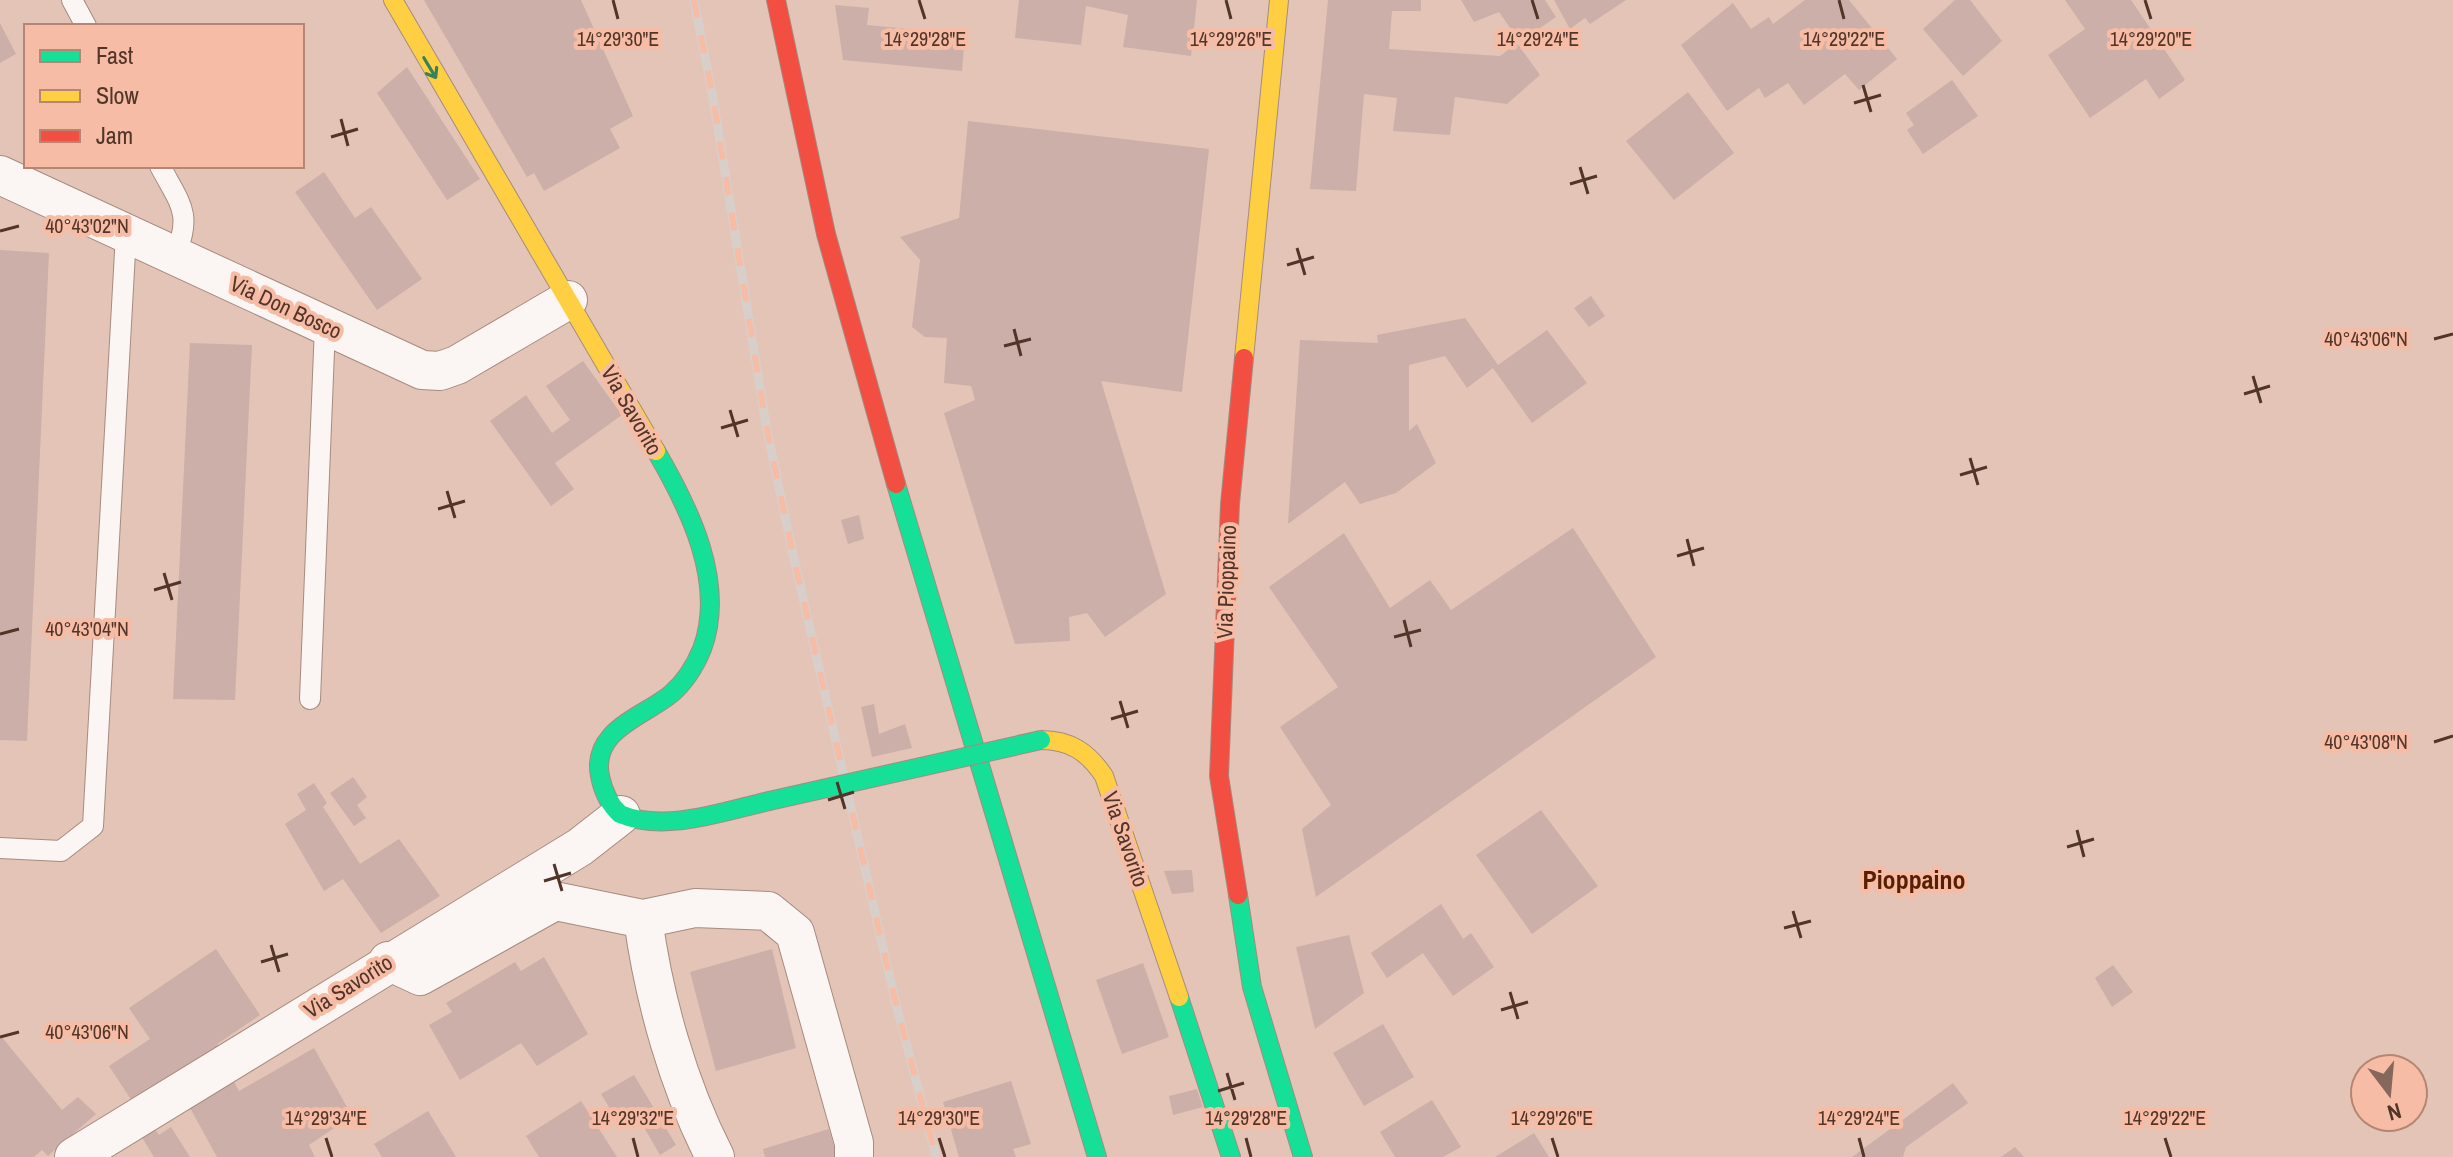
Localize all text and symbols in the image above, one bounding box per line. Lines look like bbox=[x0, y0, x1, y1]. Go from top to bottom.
legend bbox=[24, 24, 304, 168]
text: 14°29'30"E bbox=[577, 25, 659, 52]
text: 14°29'28"E bbox=[884, 25, 966, 52]
text: 14°29'26"E bbox=[1190, 25, 1272, 52]
text: 14°29'24"E bbox=[1497, 25, 1579, 52]
text: 14°29'22"E bbox=[1803, 25, 1885, 52]
text: 14°29'20"E bbox=[2110, 25, 2192, 52]
text: Fast bbox=[96, 39, 134, 71]
one-way arrow bbox=[423, 56, 439, 79]
text: Slow bbox=[96, 79, 139, 111]
text: Jam bbox=[96, 119, 133, 151]
text: 40°43'02"N bbox=[45, 212, 129, 239]
street label: Via Don Bosco bbox=[225, 268, 347, 346]
text: 40°43'06"N bbox=[2324, 325, 2408, 352]
street label: Via Savorito bbox=[594, 360, 670, 460]
street label: Via Pioppaino bbox=[1209, 524, 1243, 640]
text: 40°43'04"N bbox=[45, 615, 129, 642]
text: 40°43'08"N bbox=[2324, 728, 2408, 755]
street label: Via Savorito bbox=[1096, 787, 1156, 891]
district label: Pioppaino bbox=[1862, 862, 1966, 897]
street label: Via Savorito bbox=[298, 947, 398, 1025]
text: 40°43'06"N bbox=[45, 1018, 129, 1045]
north arrow bbox=[2349, 1053, 2429, 1133]
text: N bbox=[2384, 1096, 2405, 1128]
text: 14°29'34"E bbox=[285, 1104, 367, 1131]
text: 14°29'32"E bbox=[592, 1104, 674, 1131]
text: 14°29'30"E bbox=[898, 1104, 980, 1131]
text: 14°29'28"E bbox=[1205, 1104, 1287, 1131]
text: 14°29'26"E bbox=[1511, 1104, 1593, 1131]
text: 14°29'24"E bbox=[1818, 1104, 1900, 1131]
text: 14°29'22"E bbox=[2124, 1104, 2206, 1131]

